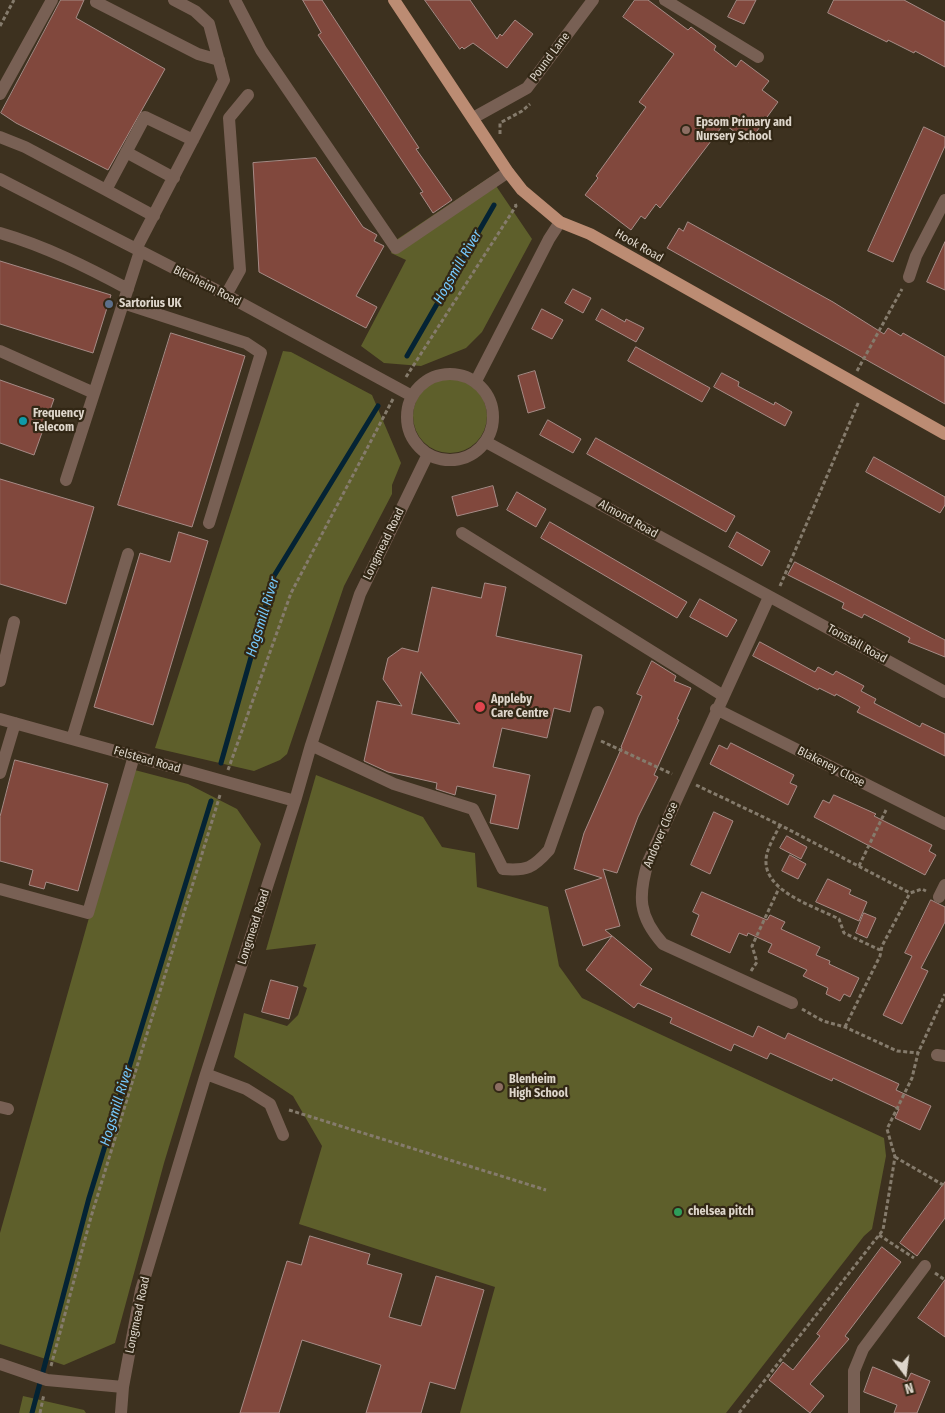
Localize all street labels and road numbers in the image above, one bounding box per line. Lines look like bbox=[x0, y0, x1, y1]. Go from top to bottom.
street label: Pound Lane bbox=[527, 30, 573, 84]
street label: Hook Road bbox=[612, 226, 666, 266]
street label: Blenheim Road bbox=[171, 263, 243, 309]
street label: Almond Road bbox=[596, 497, 660, 541]
street label: Longmead Road bbox=[360, 506, 408, 582]
street label: Tonstall Road bbox=[825, 622, 889, 666]
street label: Felstead Road bbox=[112, 744, 182, 776]
street label: Blakeney Close bbox=[795, 744, 867, 790]
street label: Andover Close bbox=[641, 800, 681, 870]
street label: Longmead Road bbox=[235, 888, 273, 966]
street label: Longmead Road bbox=[123, 1275, 153, 1355]

